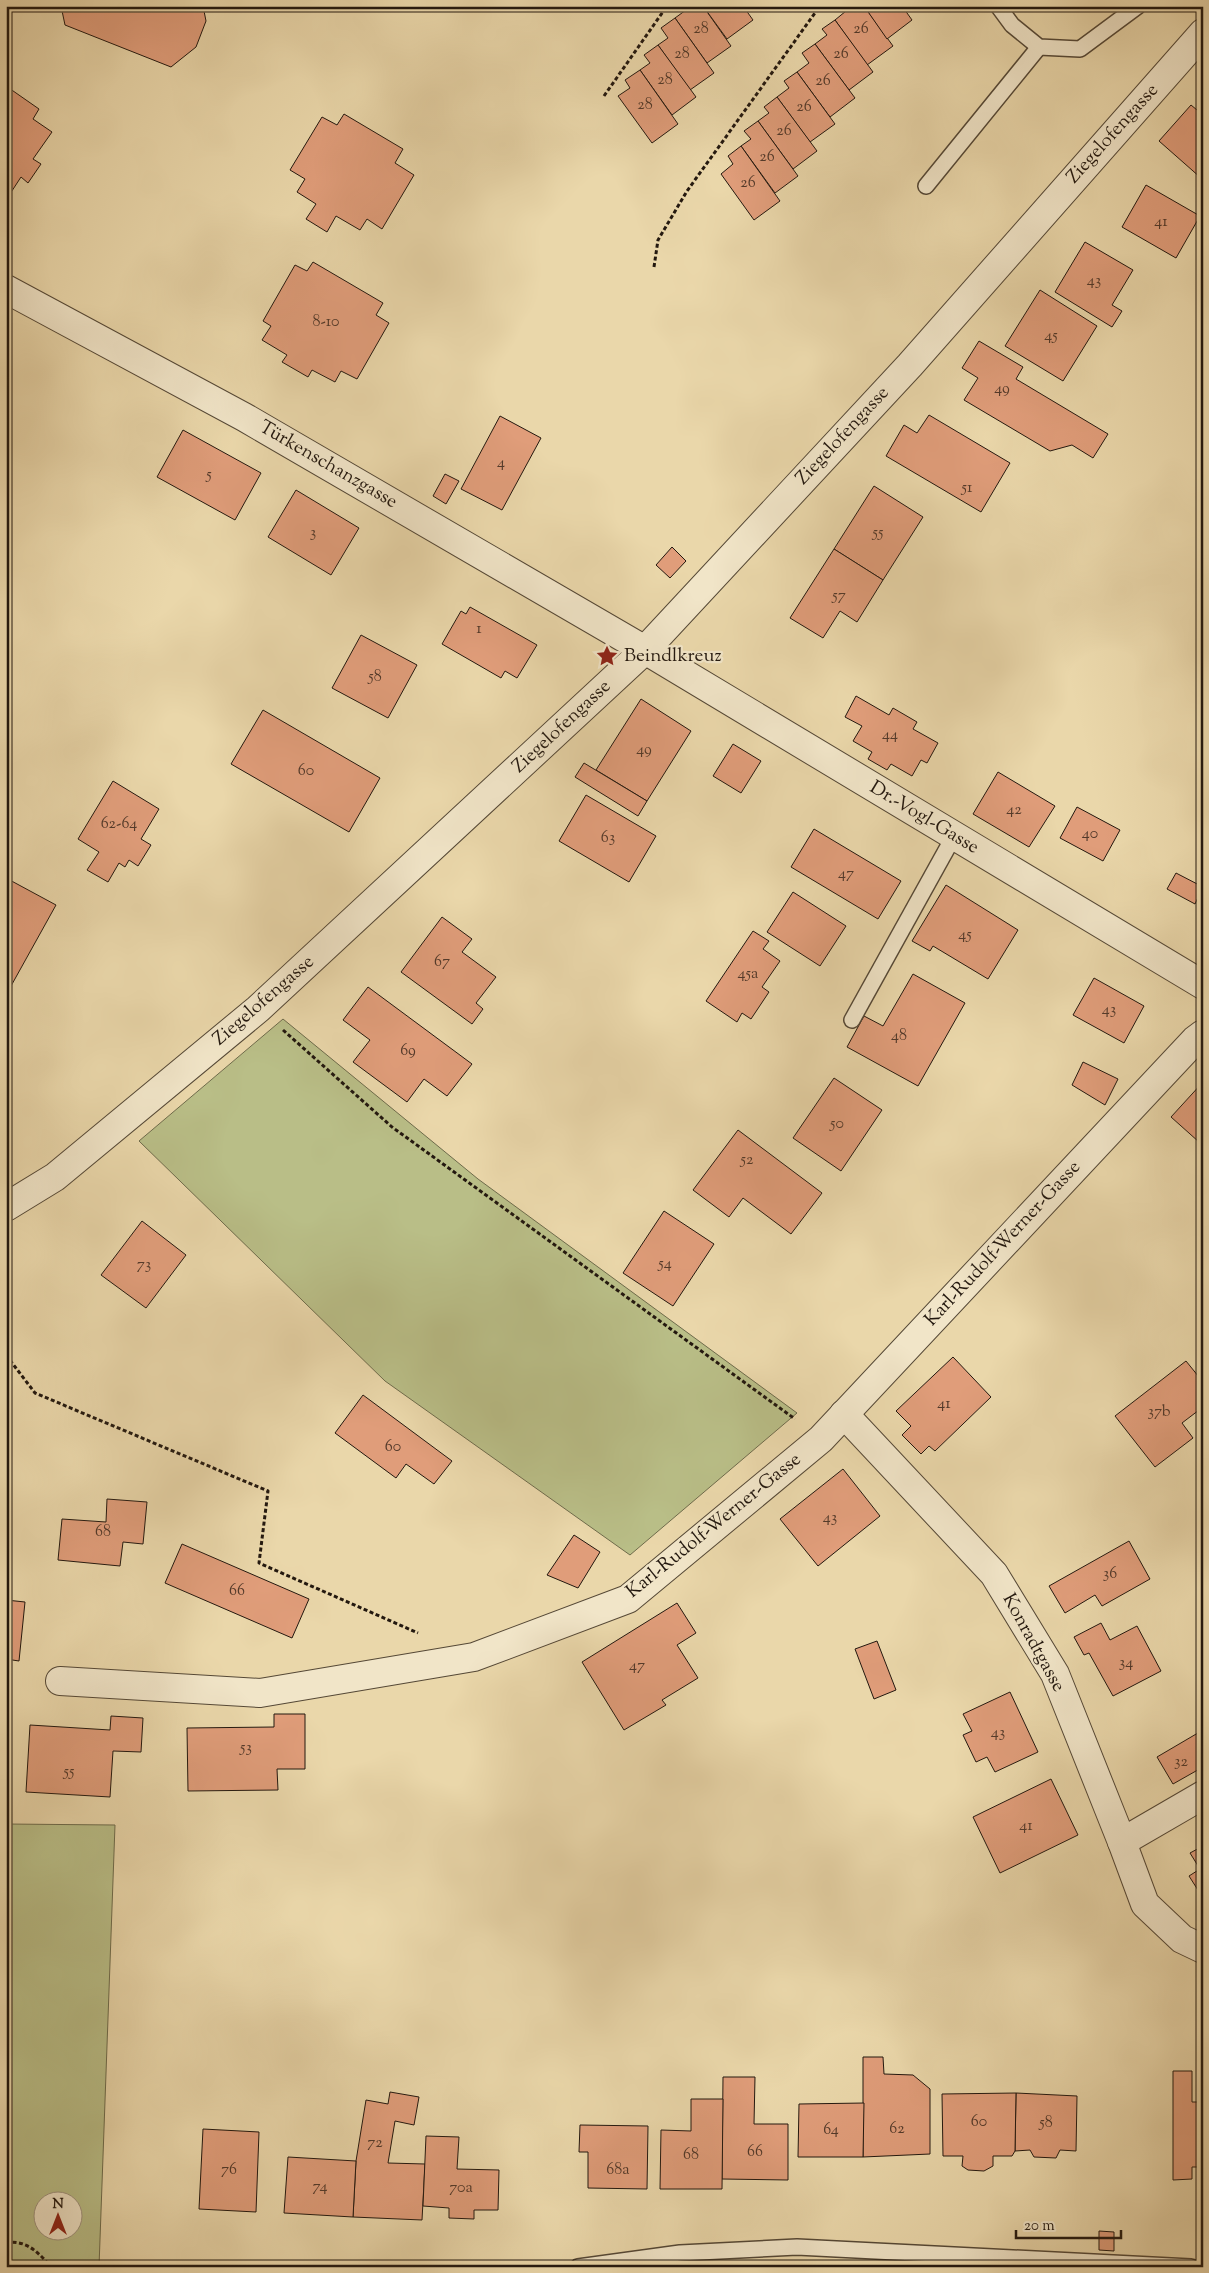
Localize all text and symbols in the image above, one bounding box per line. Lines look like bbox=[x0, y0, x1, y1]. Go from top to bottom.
house number: 28 bbox=[693, 18, 709, 41]
house number: 26 bbox=[853, 18, 869, 41]
house number: 28 bbox=[674, 43, 690, 66]
house number: 26 bbox=[833, 43, 849, 66]
house number: 28 bbox=[657, 69, 673, 92]
house number: 26 bbox=[815, 70, 831, 93]
street label: Ziegelofengasse bbox=[1061, 78, 1165, 190]
house number: 28 bbox=[637, 94, 653, 117]
house number: 26 bbox=[796, 96, 812, 119]
house number: 26 bbox=[776, 120, 792, 143]
house number: 26 bbox=[759, 146, 775, 169]
house number: 26 bbox=[740, 172, 756, 195]
house number: 41 bbox=[1154, 211, 1168, 234]
house number: 43 bbox=[1087, 270, 1101, 293]
house number: 8-10 bbox=[312, 311, 340, 334]
house number: 45 bbox=[1044, 325, 1058, 348]
house number: 49 bbox=[994, 378, 1010, 401]
street label: Ziegelofengasse bbox=[790, 381, 896, 491]
street label: Türkenschanzgasse bbox=[254, 414, 402, 516]
house number: 4 bbox=[497, 452, 505, 475]
house number: 5 bbox=[205, 464, 212, 487]
house number: 51 bbox=[961, 477, 973, 500]
house number: 3 bbox=[310, 522, 316, 545]
house number: 55 bbox=[871, 522, 884, 545]
house number: 57 bbox=[831, 585, 846, 608]
house number: 1 bbox=[476, 618, 482, 641]
place icon: Beindlkreuz bbox=[594, 643, 620, 669]
place label: Beindlkreuz bbox=[624, 643, 722, 670]
house number: 58 bbox=[367, 666, 382, 689]
street label: Ziegelofengasse bbox=[507, 674, 617, 780]
house number: 44 bbox=[882, 724, 898, 747]
house number: 49 bbox=[636, 739, 652, 762]
house number: 60 bbox=[298, 760, 314, 783]
street label: Dr.-Vogl-Gasse bbox=[864, 775, 984, 861]
house number: 42 bbox=[1006, 799, 1022, 822]
house number: 62-64 bbox=[101, 813, 137, 836]
house number: 40 bbox=[1082, 823, 1098, 846]
house number: 63 bbox=[601, 827, 615, 850]
house number: 47 bbox=[838, 863, 854, 886]
house number: 45 bbox=[958, 924, 972, 947]
street label: Ziegelofengasse bbox=[208, 949, 321, 1053]
house number: 67 bbox=[434, 951, 450, 974]
house number: 45a bbox=[738, 963, 759, 986]
house number: 43 bbox=[1102, 999, 1116, 1022]
house number: 48 bbox=[891, 1025, 907, 1048]
house number: 69 bbox=[400, 1040, 416, 1063]
house number: 50 bbox=[829, 1113, 844, 1136]
house number: 52 bbox=[740, 1149, 754, 1172]
street label: Karl-Rudolf-Werner-Gasse bbox=[919, 1155, 1087, 1333]
house number: 54 bbox=[657, 1253, 672, 1276]
house number: 73 bbox=[137, 1254, 151, 1277]
house number: 41 bbox=[937, 1393, 951, 1416]
house number: 37b bbox=[1147, 1401, 1171, 1424]
house number: 60 bbox=[385, 1436, 401, 1459]
street label: Karl-Rudolf-Werner-Gasse bbox=[621, 1447, 807, 1605]
house number: 43 bbox=[823, 1507, 837, 1530]
house number: 68 bbox=[95, 1521, 111, 1544]
house number: 36 bbox=[1103, 1563, 1117, 1586]
house number: 66 bbox=[229, 1580, 245, 1603]
street label: Konradtgasse bbox=[995, 1589, 1071, 1697]
house number: 34 bbox=[1119, 1652, 1133, 1675]
house number: 47 bbox=[629, 1655, 645, 1678]
house number: 43 bbox=[991, 1722, 1005, 1745]
house number: 53 bbox=[239, 1737, 252, 1760]
house number: 32 bbox=[1174, 1751, 1188, 1774]
house number: 55 bbox=[62, 1761, 75, 1784]
house number: 41 bbox=[1019, 1815, 1033, 1838]
house number: 60 bbox=[971, 2111, 987, 2134]
house number: 58 bbox=[1038, 2112, 1053, 2135]
house number: 62 bbox=[889, 2118, 905, 2141]
house number: 64 bbox=[823, 2119, 839, 2142]
house number: 72 bbox=[367, 2132, 383, 2155]
house number: 66 bbox=[747, 2141, 763, 2164]
house number: 68 bbox=[683, 2144, 699, 2167]
house number: 76 bbox=[221, 2159, 237, 2182]
house number: 68a bbox=[606, 2159, 630, 2182]
house number: 74 bbox=[313, 2176, 328, 2199]
house number: 70a bbox=[449, 2177, 473, 2200]
north arrow bbox=[32, 2190, 82, 2240]
text: N bbox=[52, 2195, 64, 2215]
scale bar bbox=[1016, 2208, 1122, 2240]
text: 20 m bbox=[1024, 2216, 1055, 2237]

